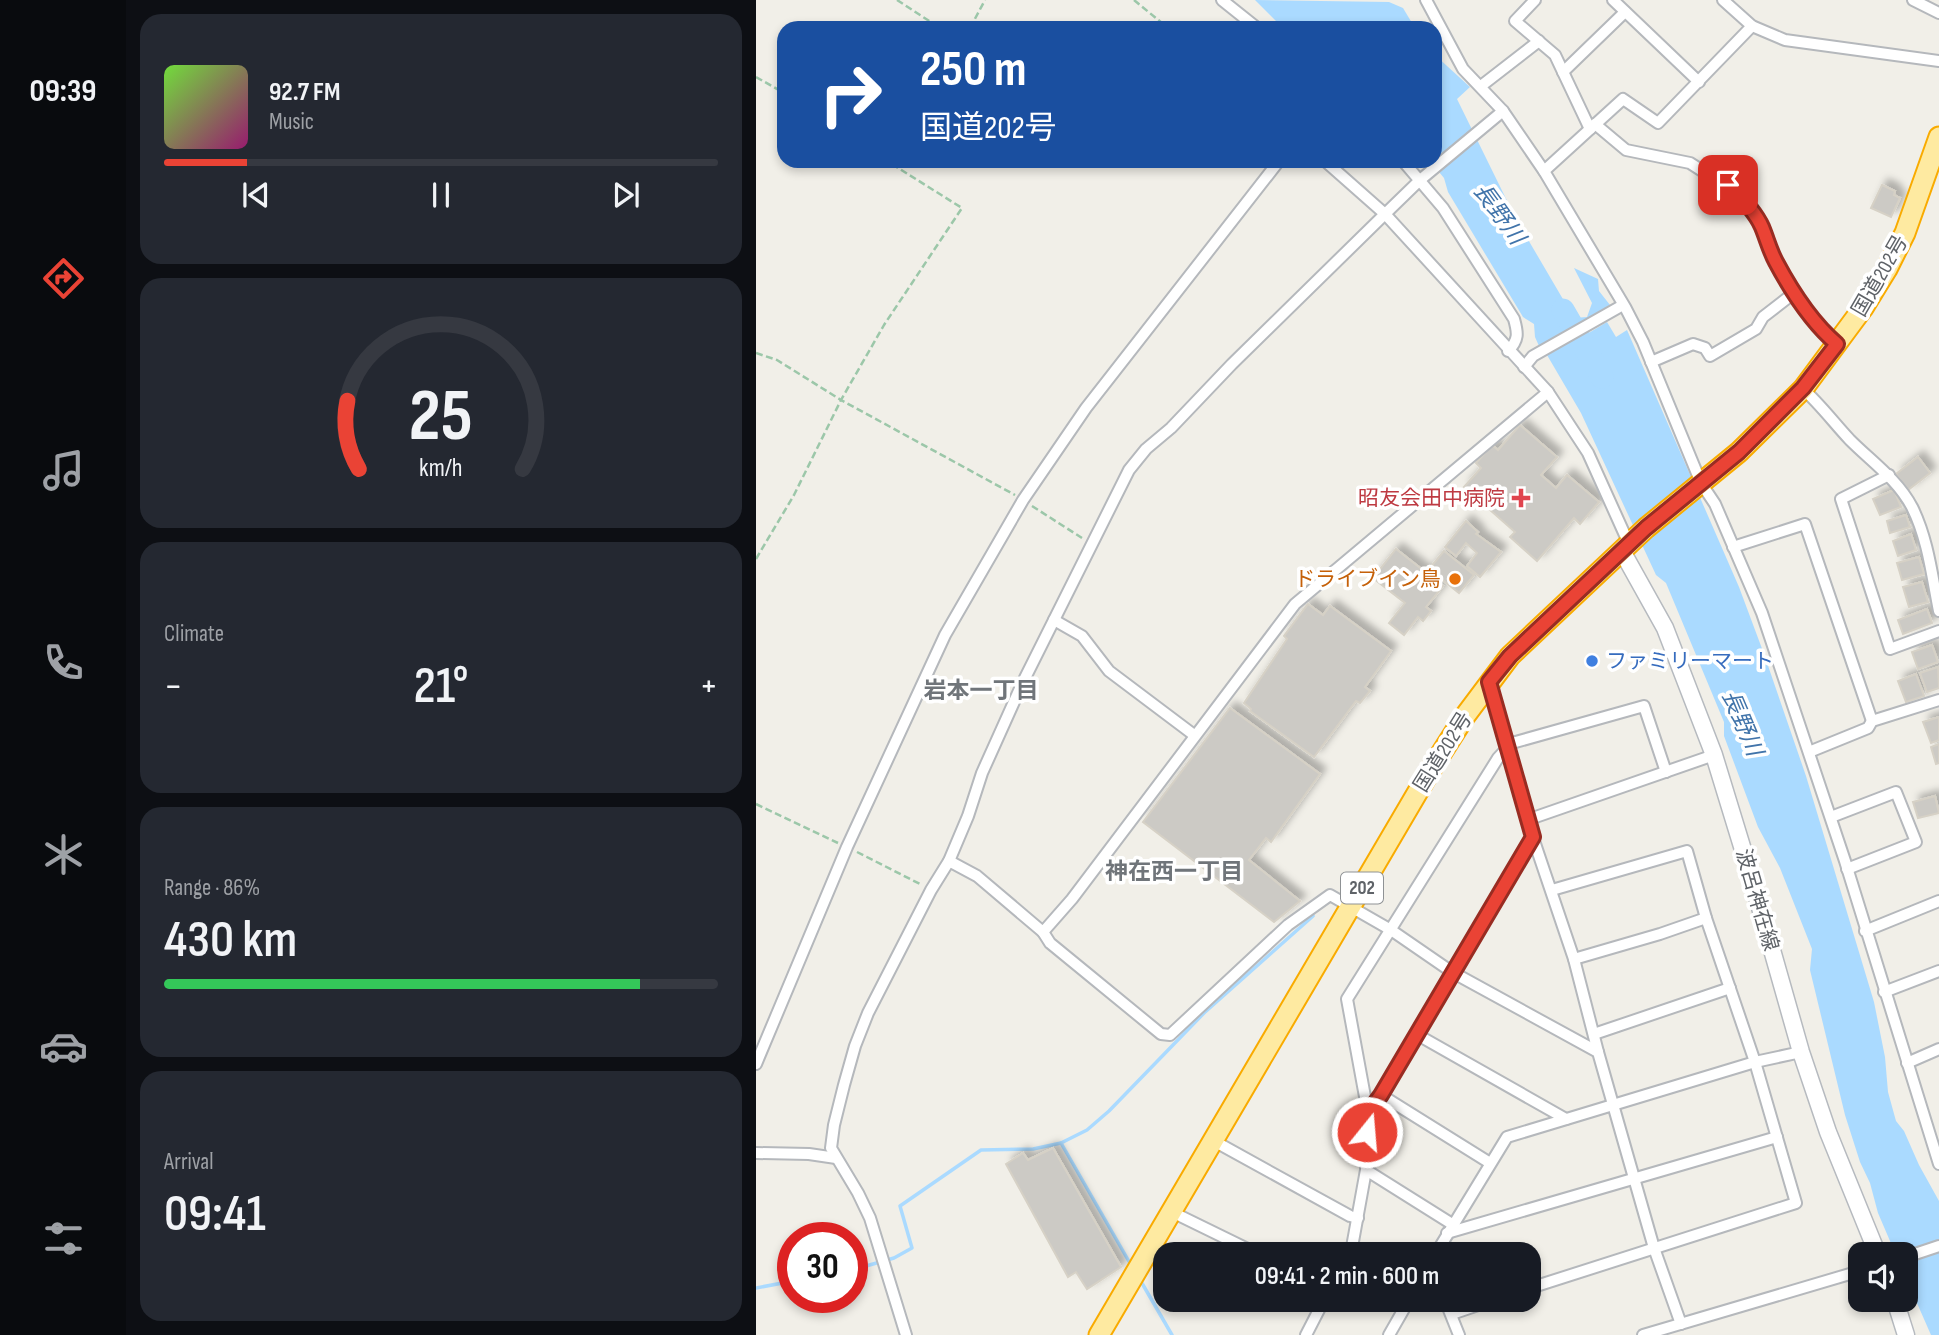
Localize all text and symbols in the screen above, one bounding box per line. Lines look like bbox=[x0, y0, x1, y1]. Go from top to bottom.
text: 250 m bbox=[920, 41, 1026, 100]
icon: right bbox=[805, 49, 896, 140]
text: 09:39 bbox=[29, 72, 97, 111]
text: 92.7 FM bbox=[269, 77, 340, 108]
text: Music bbox=[269, 108, 314, 136]
text: 国道202号 bbox=[920, 109, 1057, 148]
pin bbox=[1698, 155, 1758, 215]
icon: arrive bbox=[1709, 166, 1747, 204]
icon: previous bbox=[237, 176, 275, 214]
icon: pause bbox=[422, 176, 460, 214]
icon: next bbox=[607, 176, 645, 214]
water label: 長野川 bbox=[1467, 178, 1532, 253]
street label: 国道202号 bbox=[1847, 231, 1913, 321]
icon: directions bbox=[39, 254, 88, 303]
text: 25 bbox=[409, 374, 473, 462]
icon: music bbox=[39, 446, 88, 495]
text: km/h bbox=[419, 453, 463, 484]
place label: 昭友会田中病院 bbox=[1358, 486, 1505, 511]
marker: 昭友会田中病院 bbox=[1511, 488, 1531, 508]
place label: ドライブイン鳥 bbox=[1294, 567, 1441, 592]
marker: ドライブイン鳥 bbox=[1447, 571, 1463, 587]
text: Climate bbox=[164, 620, 224, 648]
icon: phone bbox=[39, 638, 88, 687]
place label: ファミリーマート bbox=[1606, 649, 1774, 674]
marker: ファミリーマート bbox=[1584, 653, 1600, 669]
text: 21° bbox=[414, 655, 468, 718]
text: − bbox=[164, 664, 183, 709]
text: + bbox=[699, 664, 718, 709]
district label: 岩本一丁目 bbox=[924, 677, 1039, 705]
water label: 長野川 bbox=[1716, 686, 1770, 763]
street label: 国道202号 bbox=[1409, 707, 1477, 797]
icon: climate bbox=[39, 830, 88, 879]
street label: 波呂神在線 bbox=[1731, 846, 1783, 954]
district label: 神在西一丁目 bbox=[1105, 858, 1243, 886]
road number: 202 bbox=[1341, 873, 1383, 904]
text: Range · 86% bbox=[164, 874, 260, 902]
text: 430 km bbox=[164, 909, 297, 972]
icon: car bbox=[39, 1022, 88, 1071]
position arrow bbox=[1330, 1095, 1404, 1169]
text: Arrival bbox=[164, 1148, 213, 1176]
text: 09:41 bbox=[164, 1183, 266, 1246]
icon: filters bbox=[39, 1214, 88, 1263]
speed limit sign: 30 bbox=[777, 1222, 868, 1313]
map controls bbox=[1848, 1242, 1918, 1312]
button: sound bbox=[1848, 1242, 1918, 1312]
text: 09:41 · 2 min · 600 m bbox=[1255, 1261, 1439, 1292]

